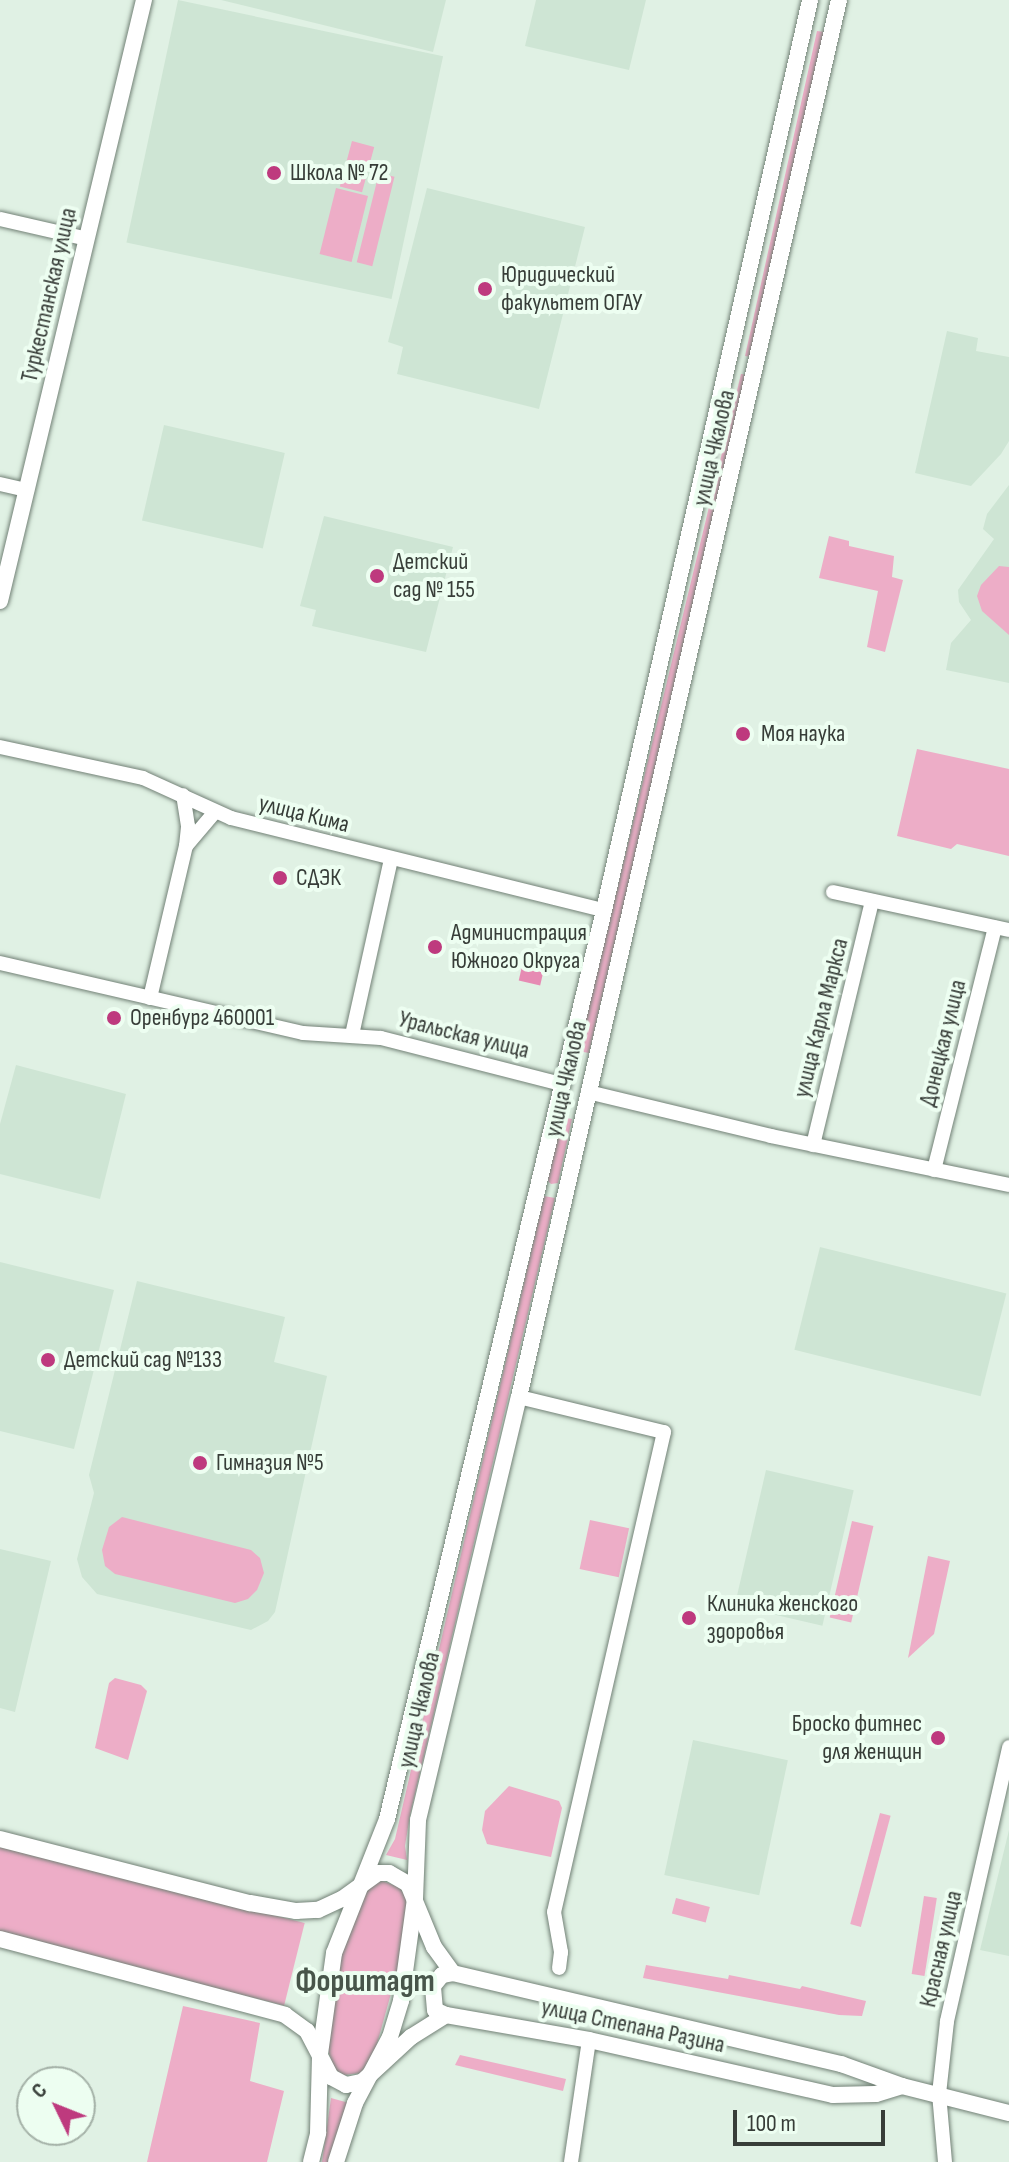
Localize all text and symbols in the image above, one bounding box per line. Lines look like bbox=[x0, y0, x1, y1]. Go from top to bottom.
place label: Школа № 72 bbox=[290, 159, 388, 187]
marker: Школа № 72 bbox=[265, 164, 283, 182]
street label: Туркестанская улица bbox=[15, 205, 83, 385]
place label: Юридический факультет ОГАУ bbox=[501, 261, 642, 317]
marker: Юридический факультет ОГАУ bbox=[476, 280, 494, 298]
street label: улица Чкалова bbox=[687, 387, 741, 509]
place label: Детский сад № 155 bbox=[393, 548, 475, 604]
marker: Детский сад № 155 bbox=[368, 567, 386, 585]
place label: Моя наука bbox=[761, 720, 845, 748]
marker: Моя наука bbox=[732, 723, 754, 745]
street label: улица Кима bbox=[256, 789, 352, 839]
place label: СДЭК bbox=[296, 864, 341, 892]
marker: СДЭК bbox=[271, 869, 289, 887]
place label: Администрация Южного Округа bbox=[451, 919, 587, 975]
street label: улица Карла Маркса bbox=[787, 935, 855, 1101]
marker: Администрация Южного Округа bbox=[426, 938, 444, 956]
street label: Донецкая улица bbox=[913, 977, 973, 1109]
place label: Оренбург 460001 bbox=[130, 1004, 274, 1032]
street label: Уральская улица bbox=[396, 1005, 532, 1065]
marker: Оренбург 460001 bbox=[105, 1009, 123, 1027]
street label: улица Чкалова bbox=[539, 1018, 593, 1140]
place label: Детский сад №133 bbox=[64, 1346, 222, 1374]
marker: Детский сад №133 bbox=[39, 1351, 57, 1369]
place label: Гимназия №5 bbox=[216, 1449, 324, 1477]
marker: Гимназия №5 bbox=[191, 1454, 209, 1472]
place label: Клиника женского здоровья bbox=[707, 1590, 858, 1646]
marker: Клиника женского здоровья bbox=[678, 1607, 700, 1629]
street label: улица Чкалова bbox=[392, 1649, 446, 1771]
place label: Броско фитнес для женщин bbox=[792, 1710, 922, 1766]
marker: Броско фитнес для женщин bbox=[929, 1729, 947, 1747]
street label: Красная улица bbox=[914, 1888, 968, 2010]
district label: Форштадт bbox=[295, 1963, 435, 2001]
street label: улица Степана Разина bbox=[539, 1992, 727, 2060]
north arrow bbox=[16, 2066, 96, 2146]
text: С bbox=[26, 2077, 53, 2104]
scale bar bbox=[737, 2094, 889, 2144]
text: 100 m bbox=[747, 2109, 796, 2138]

